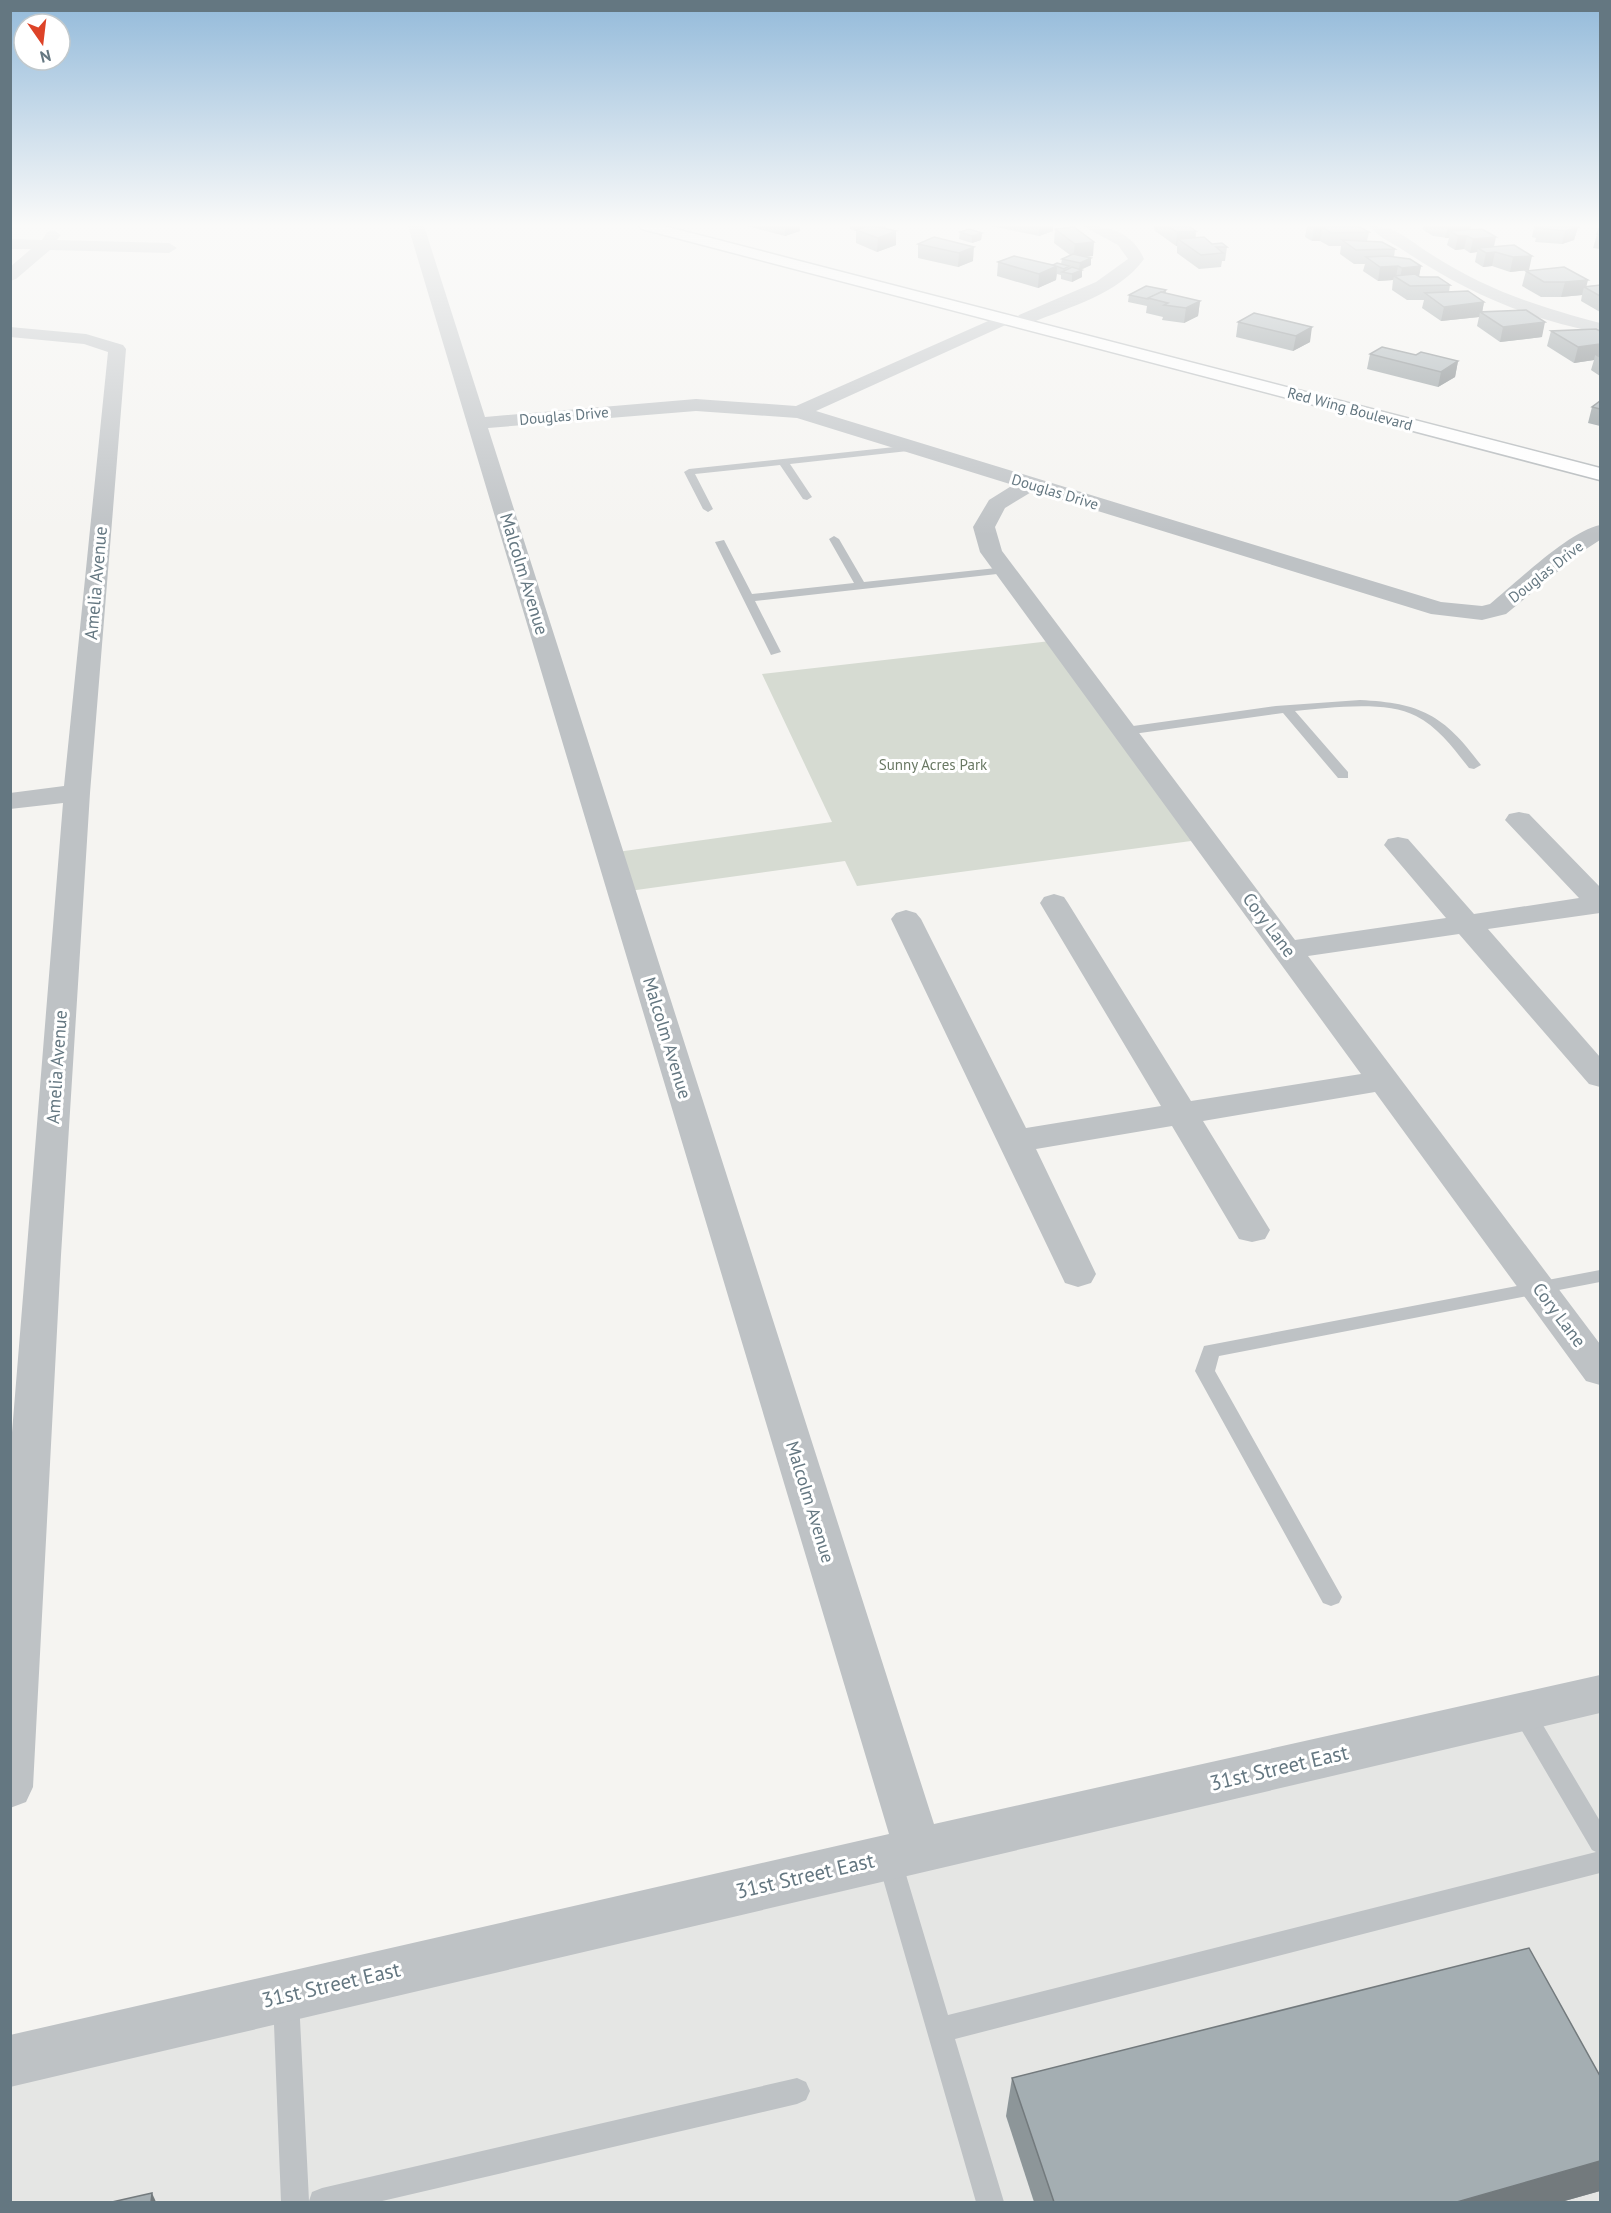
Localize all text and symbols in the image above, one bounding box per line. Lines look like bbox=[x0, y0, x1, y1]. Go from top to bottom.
north arrow bbox=[12, 12, 72, 72]
text: N bbox=[38, 46, 53, 68]
street label: Red Wing Boulevard bbox=[1286, 383, 1415, 434]
street label: Douglas Drive bbox=[518, 402, 609, 429]
street label: Douglas Drive bbox=[1009, 469, 1101, 514]
street label: Malcolm Avenue bbox=[495, 510, 554, 638]
street label: Amelia Avenue bbox=[79, 525, 112, 641]
street label: Douglas Drive bbox=[1504, 536, 1587, 607]
park label: Sunny Acres Park bbox=[879, 755, 988, 774]
street label: Cory Lane bbox=[1238, 888, 1301, 962]
street label: Malcolm Avenue bbox=[638, 974, 697, 1102]
street label: Amelia Avenue bbox=[41, 1009, 72, 1125]
street label: Cory Lane bbox=[1528, 1278, 1591, 1352]
street label: Malcolm Avenue bbox=[781, 1438, 840, 1566]
street label: 31st Street East bbox=[1207, 1738, 1351, 1797]
street label: 31st Street East bbox=[733, 1846, 877, 1905]
street label: 31st Street East bbox=[259, 1955, 403, 2014]

